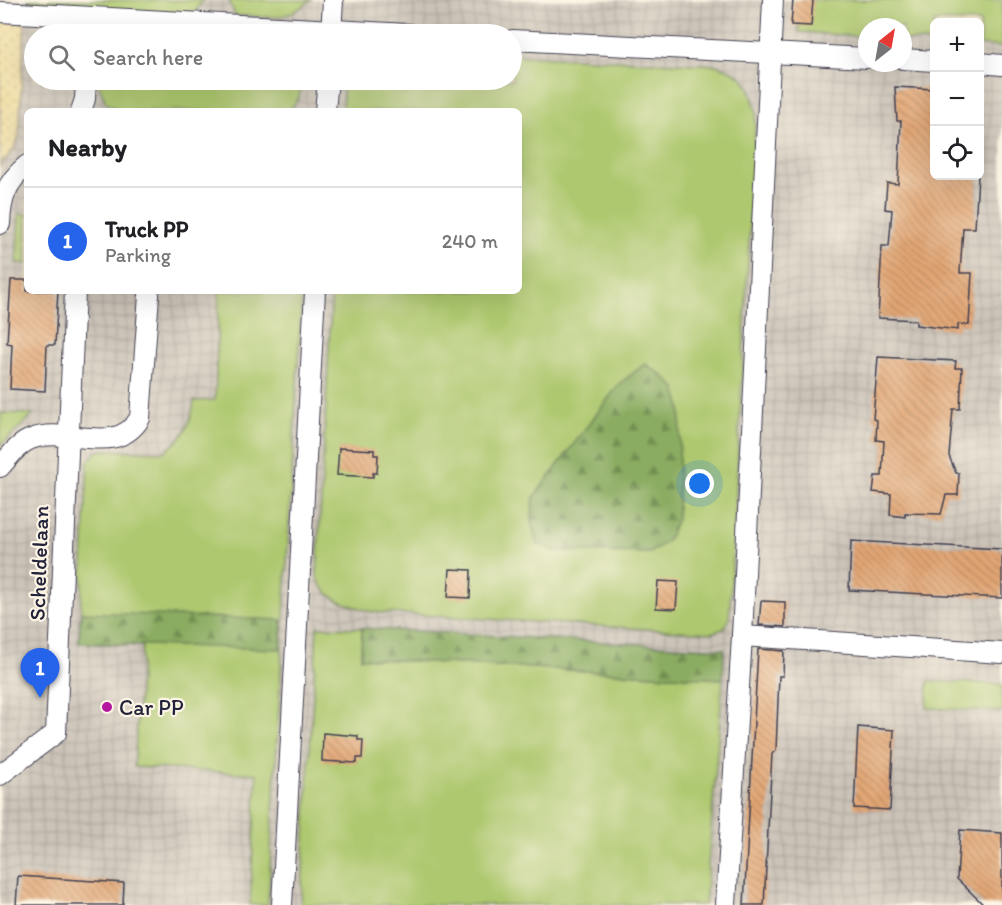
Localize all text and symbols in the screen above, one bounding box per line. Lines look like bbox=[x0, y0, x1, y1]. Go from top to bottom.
north arrow bbox=[858, 18, 912, 72]
map controls bbox=[930, 18, 984, 180]
button: + bbox=[930, 18, 984, 72]
search box bbox=[24, 24, 522, 90]
icon: search bbox=[45, 41, 78, 74]
text: Search here bbox=[93, 44, 203, 71]
button: − bbox=[930, 72, 984, 126]
button: locate bbox=[930, 126, 984, 180]
text: Nearby bbox=[48, 131, 127, 163]
text: Truck PP bbox=[105, 216, 188, 243]
text: 1 bbox=[63, 229, 72, 253]
text: 240 m bbox=[442, 229, 498, 253]
text: Parking bbox=[105, 243, 171, 267]
your location bbox=[685, 469, 714, 498]
street label: Scheldelaan bbox=[24, 505, 55, 621]
pin: 1 bbox=[20, 648, 60, 698]
place label: Car PP bbox=[119, 694, 184, 721]
marker: Car PP bbox=[100, 700, 114, 714]

